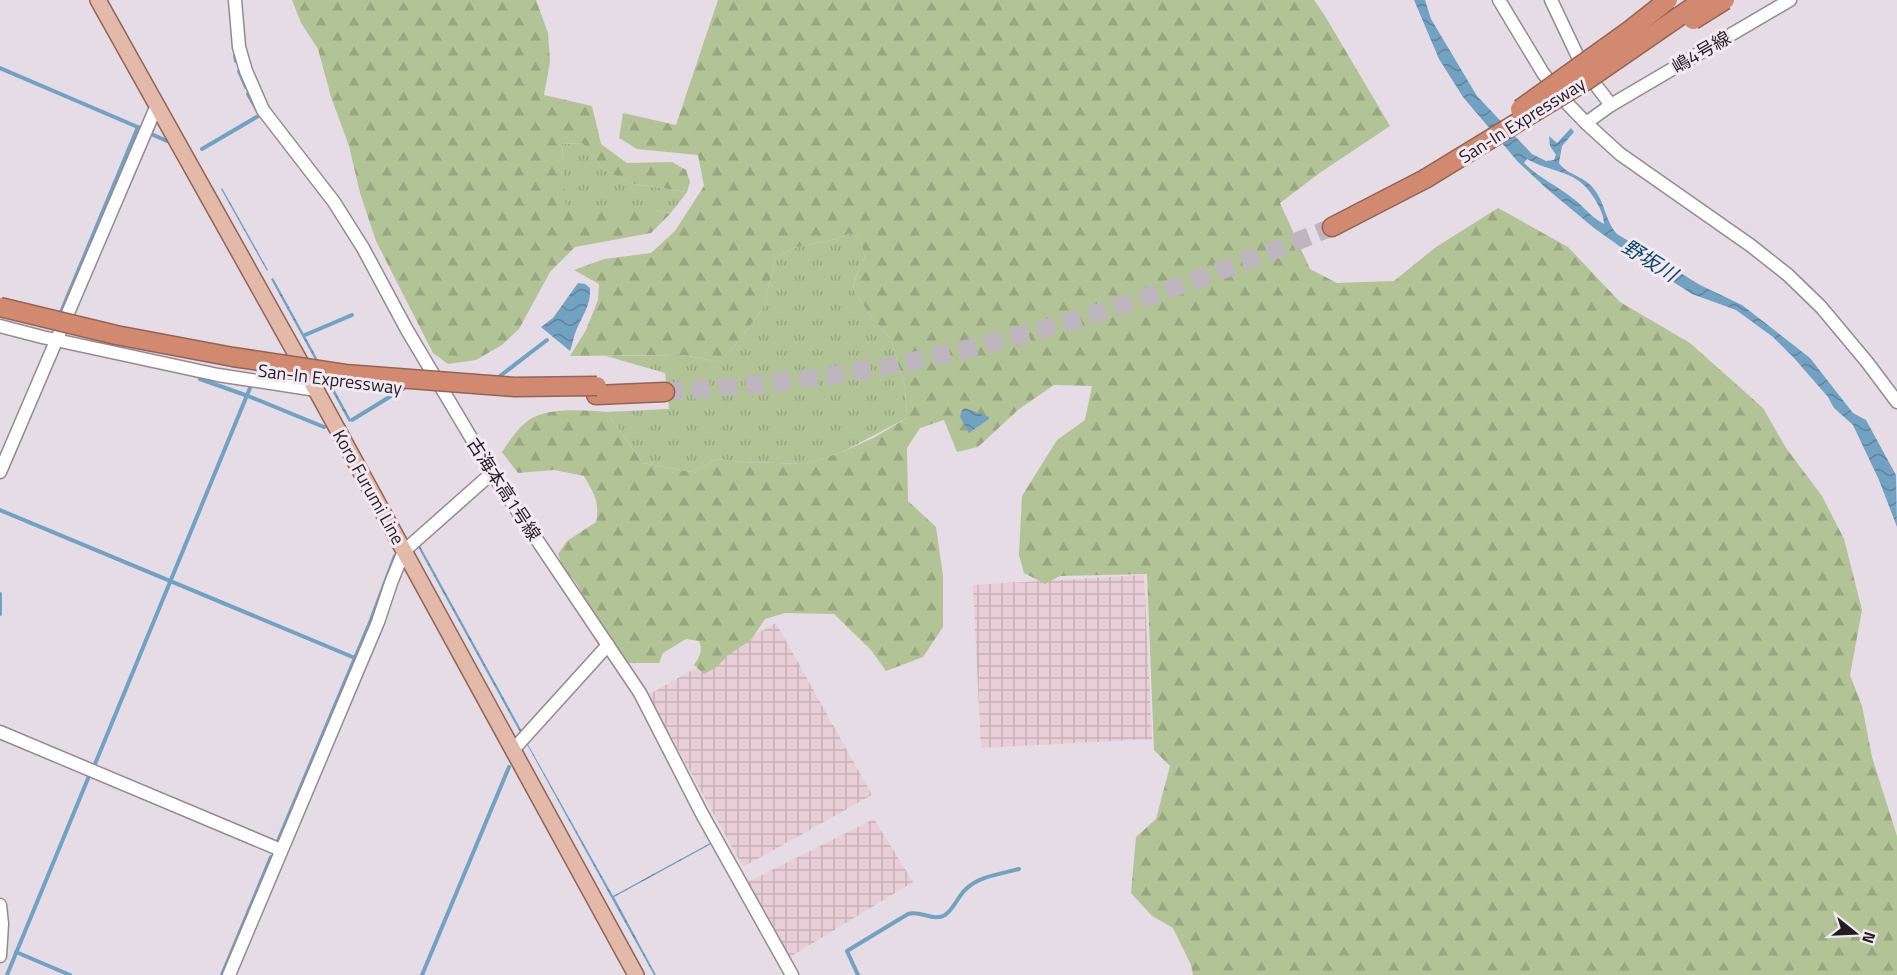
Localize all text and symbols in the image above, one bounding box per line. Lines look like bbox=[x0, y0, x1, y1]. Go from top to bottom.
street label: 嶋4号線 bbox=[1666, 24, 1736, 80]
street label: San-In Expressway bbox=[1453, 70, 1591, 170]
water label: 野坂川 bbox=[1616, 231, 1685, 290]
street label: San-In Expressway bbox=[256, 357, 404, 401]
street label: Koro Furumi Line bbox=[326, 425, 412, 549]
street label: 古海本高1号線 bbox=[461, 432, 547, 546]
north arrow bbox=[1825, 903, 1885, 963]
text: N bbox=[1856, 929, 1882, 947]

